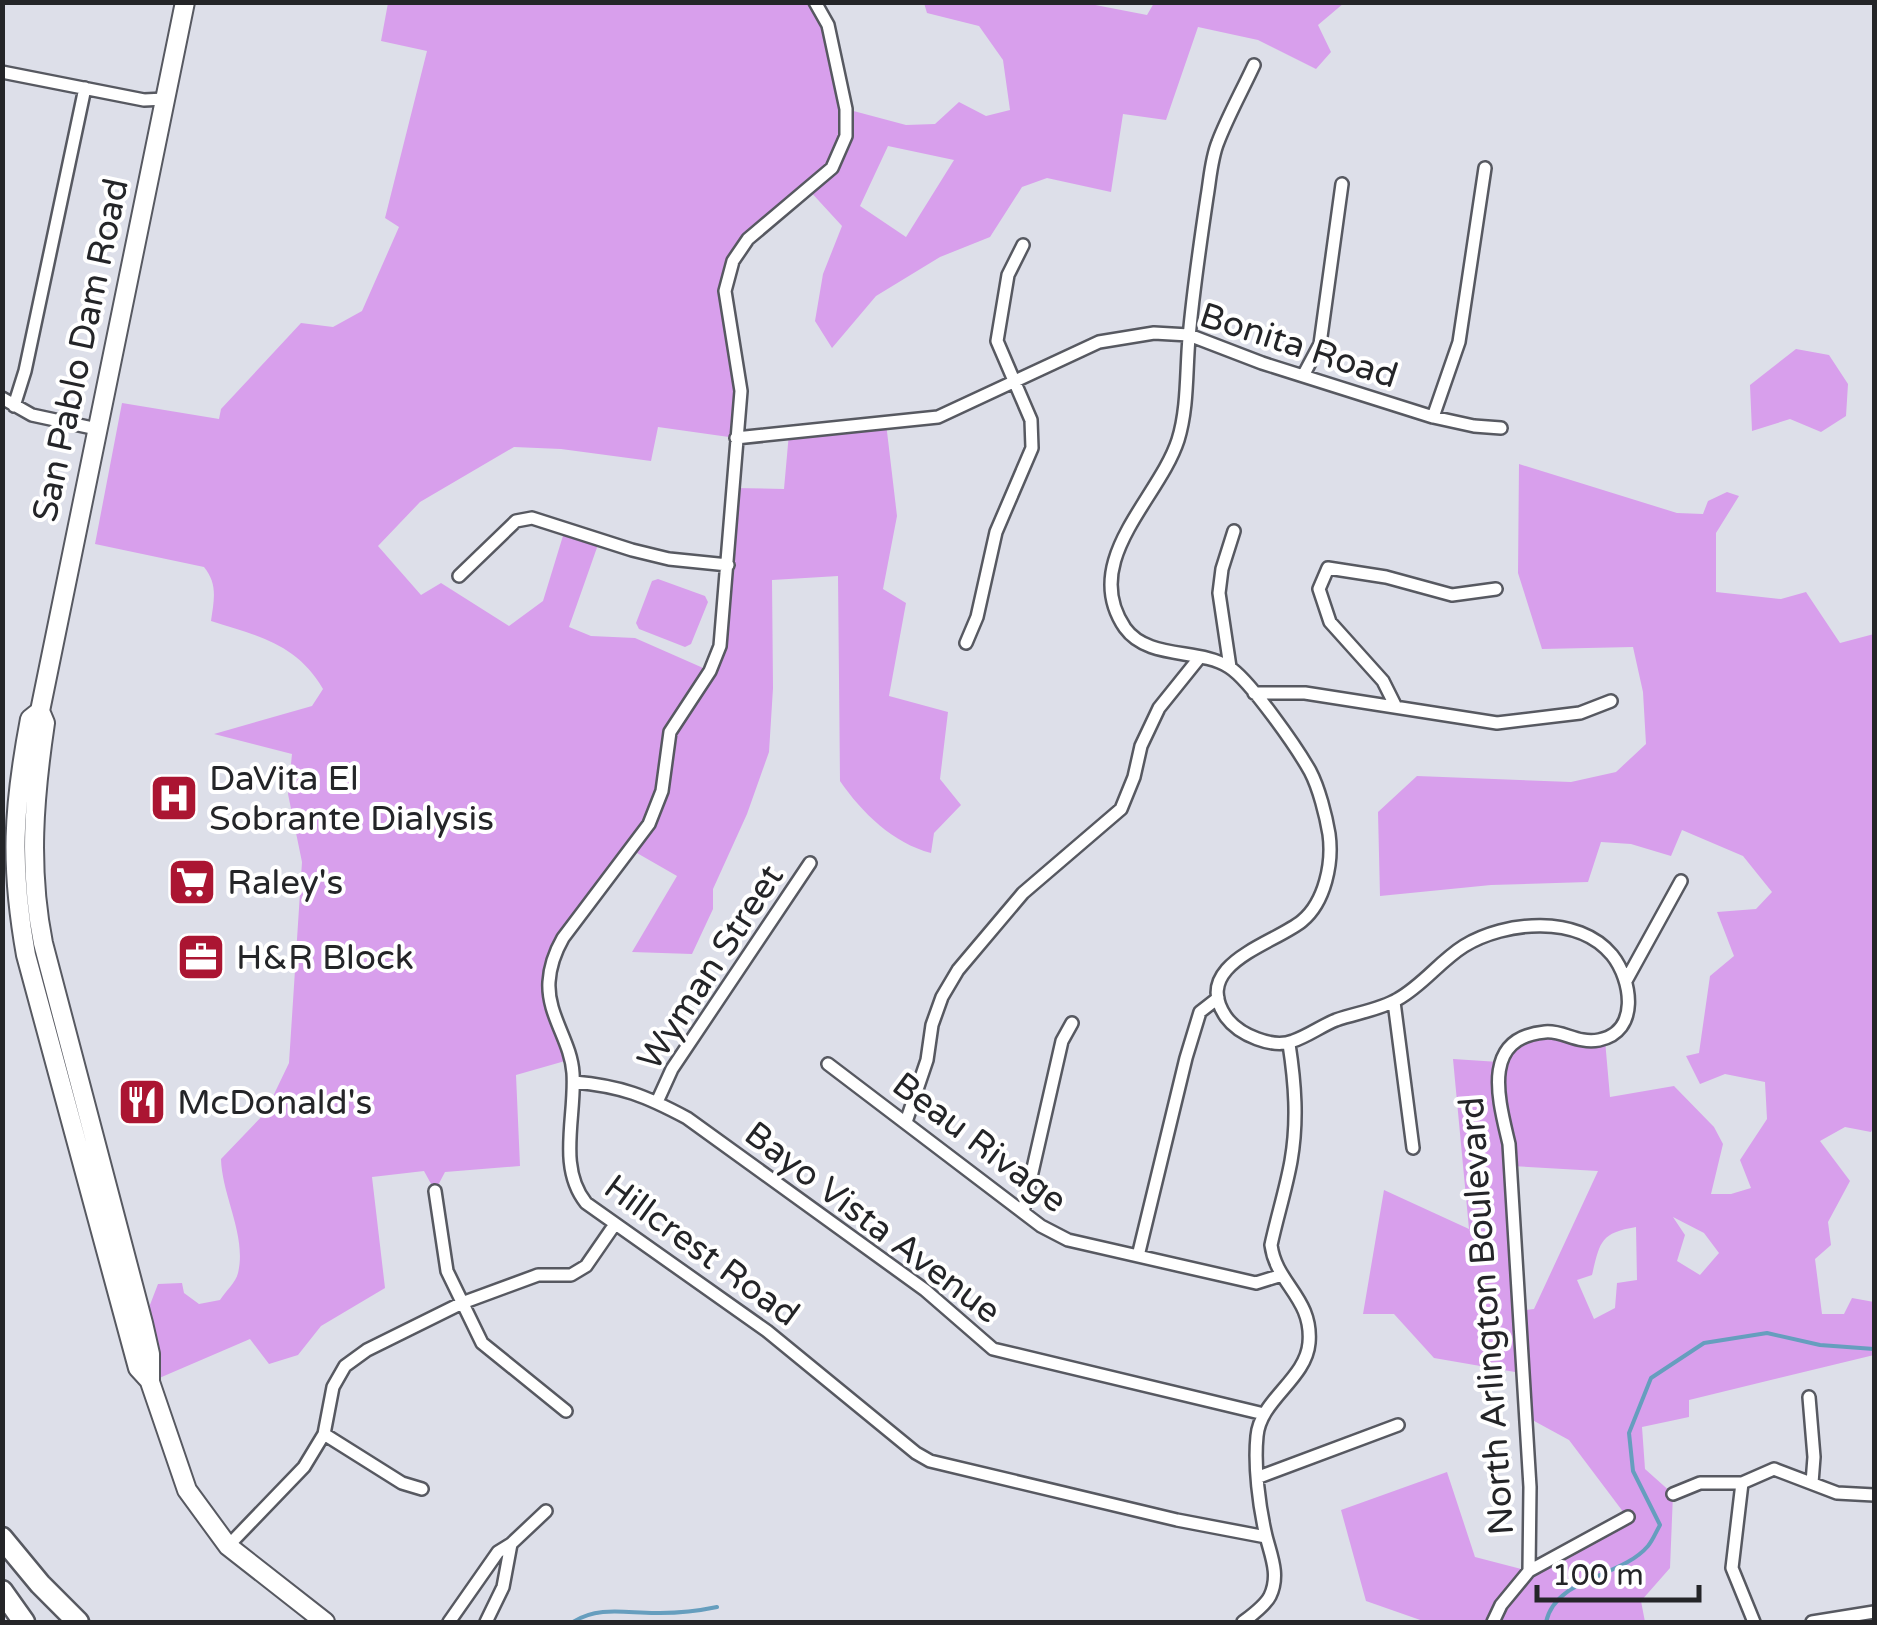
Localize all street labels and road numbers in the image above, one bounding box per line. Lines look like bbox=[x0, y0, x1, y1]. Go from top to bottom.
street label: San Pablo Dam Road bbox=[24, 175, 138, 526]
street label: Bonita Road bbox=[1194, 294, 1403, 398]
street label: Wyman Street bbox=[629, 857, 793, 1078]
street label: Beau Rivage bbox=[884, 1064, 1075, 1222]
street label: North Arlington Boulevard bbox=[1451, 1095, 1523, 1536]
street label: Bayo Vista Avenue bbox=[736, 1113, 1009, 1333]
street label: Hillcrest Road bbox=[596, 1166, 807, 1336]

